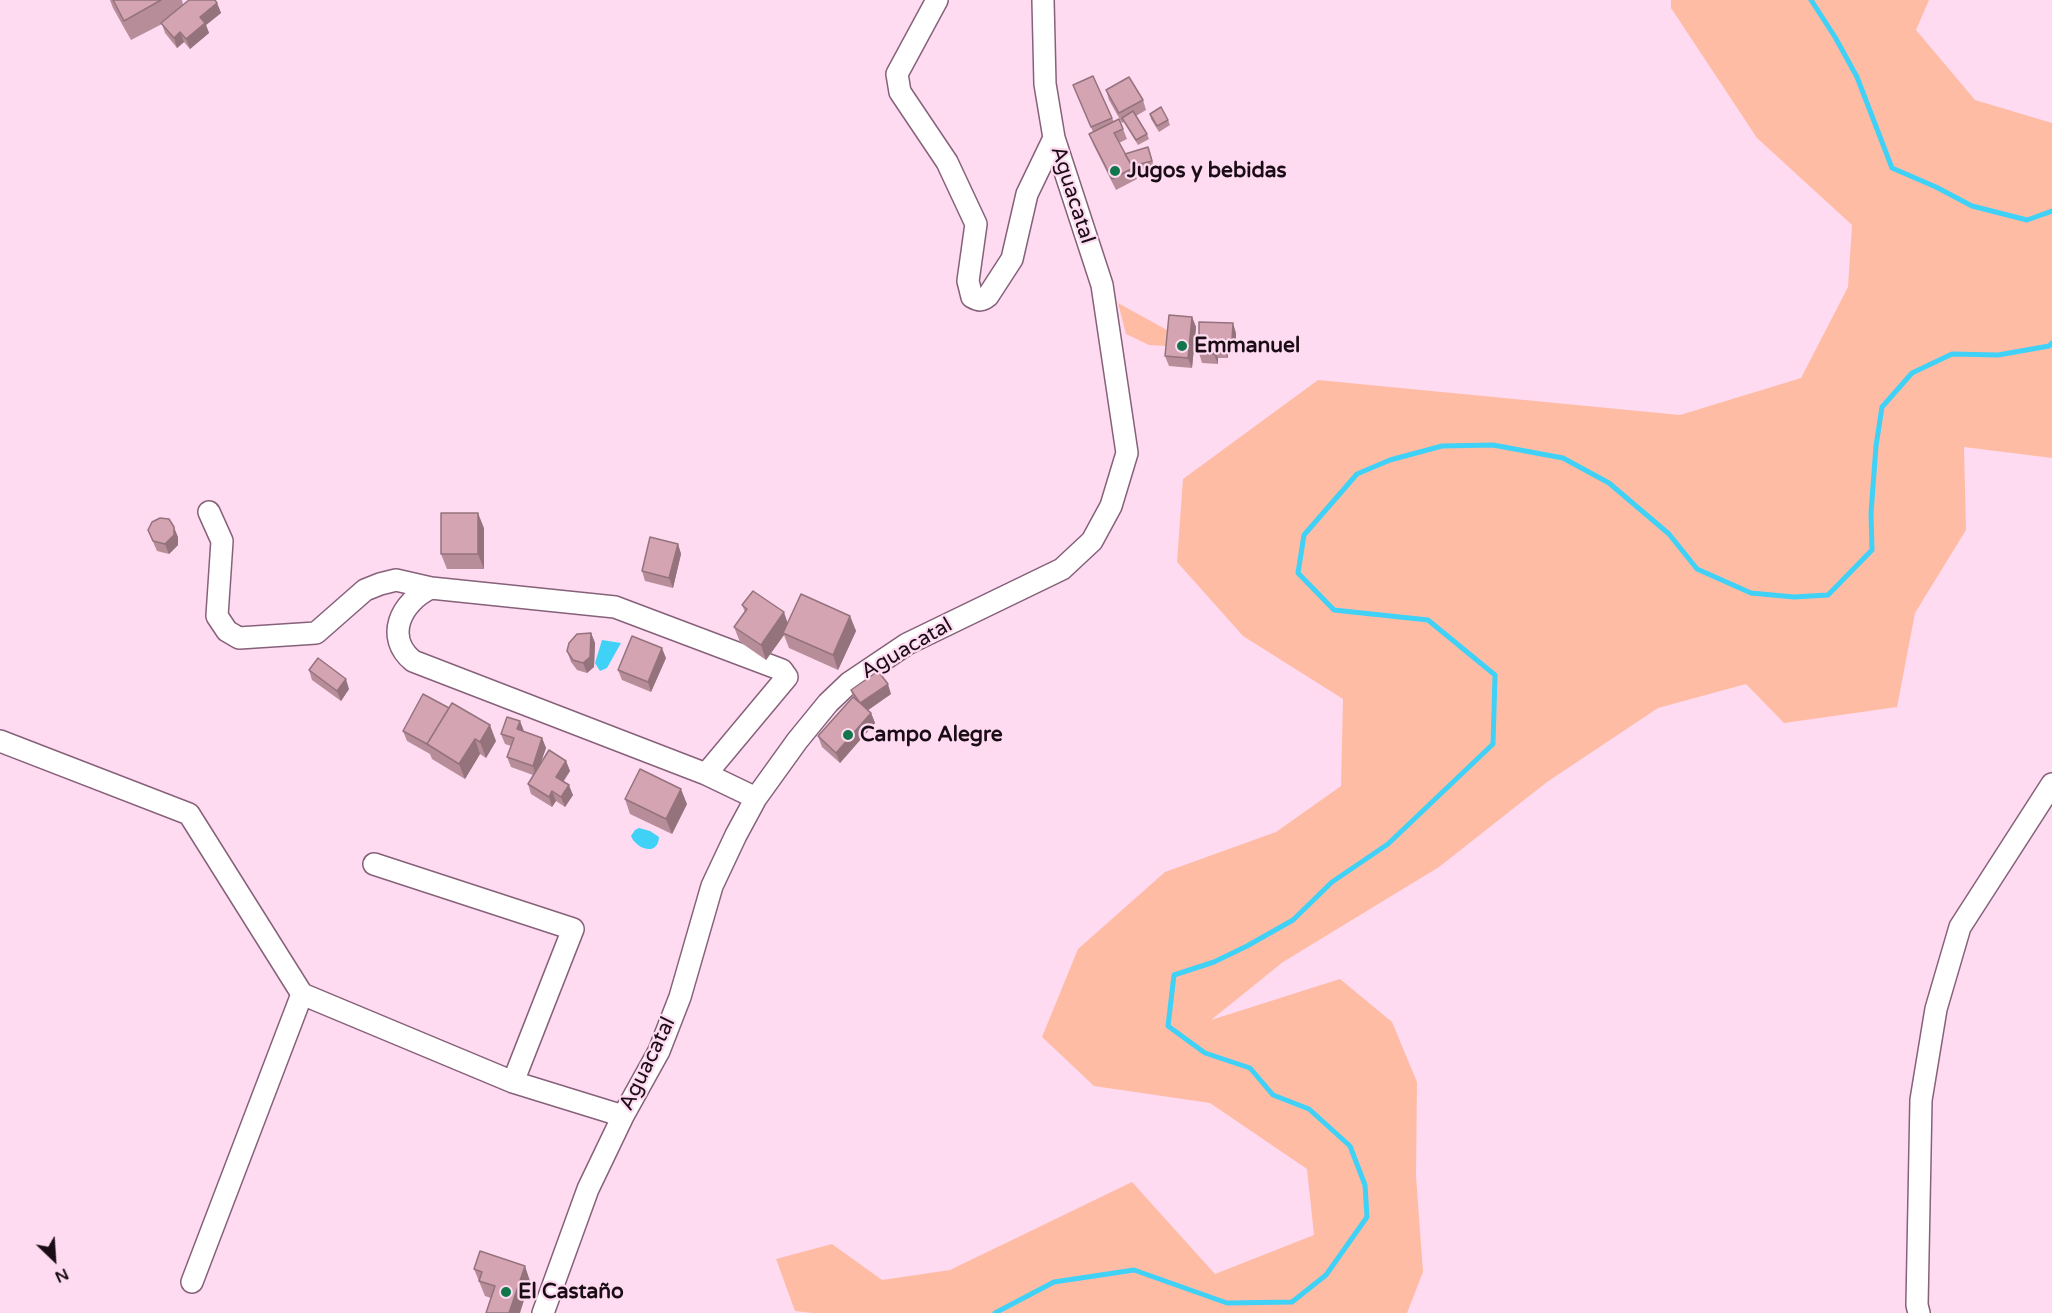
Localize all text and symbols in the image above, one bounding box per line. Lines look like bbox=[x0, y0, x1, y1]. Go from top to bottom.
street label: Aguacatal bbox=[1044, 143, 1100, 247]
place label: Jugos y bebidas bbox=[1127, 158, 1287, 184]
marker: Jugos y bebidas bbox=[1108, 164, 1122, 178]
place label: Emmanuel bbox=[1194, 333, 1300, 359]
marker: Emmanuel bbox=[1175, 339, 1189, 353]
street label: Aguacatal bbox=[857, 613, 957, 685]
place label: Campo Alegre bbox=[860, 722, 1003, 748]
marker: Campo Alegre bbox=[841, 728, 855, 742]
street label: Aguacatal bbox=[615, 1013, 681, 1115]
north arrow bbox=[24, 1229, 84, 1289]
text: N bbox=[52, 1264, 72, 1287]
place label: El Castaño bbox=[518, 1279, 624, 1305]
marker: El Castaño bbox=[499, 1285, 513, 1299]

